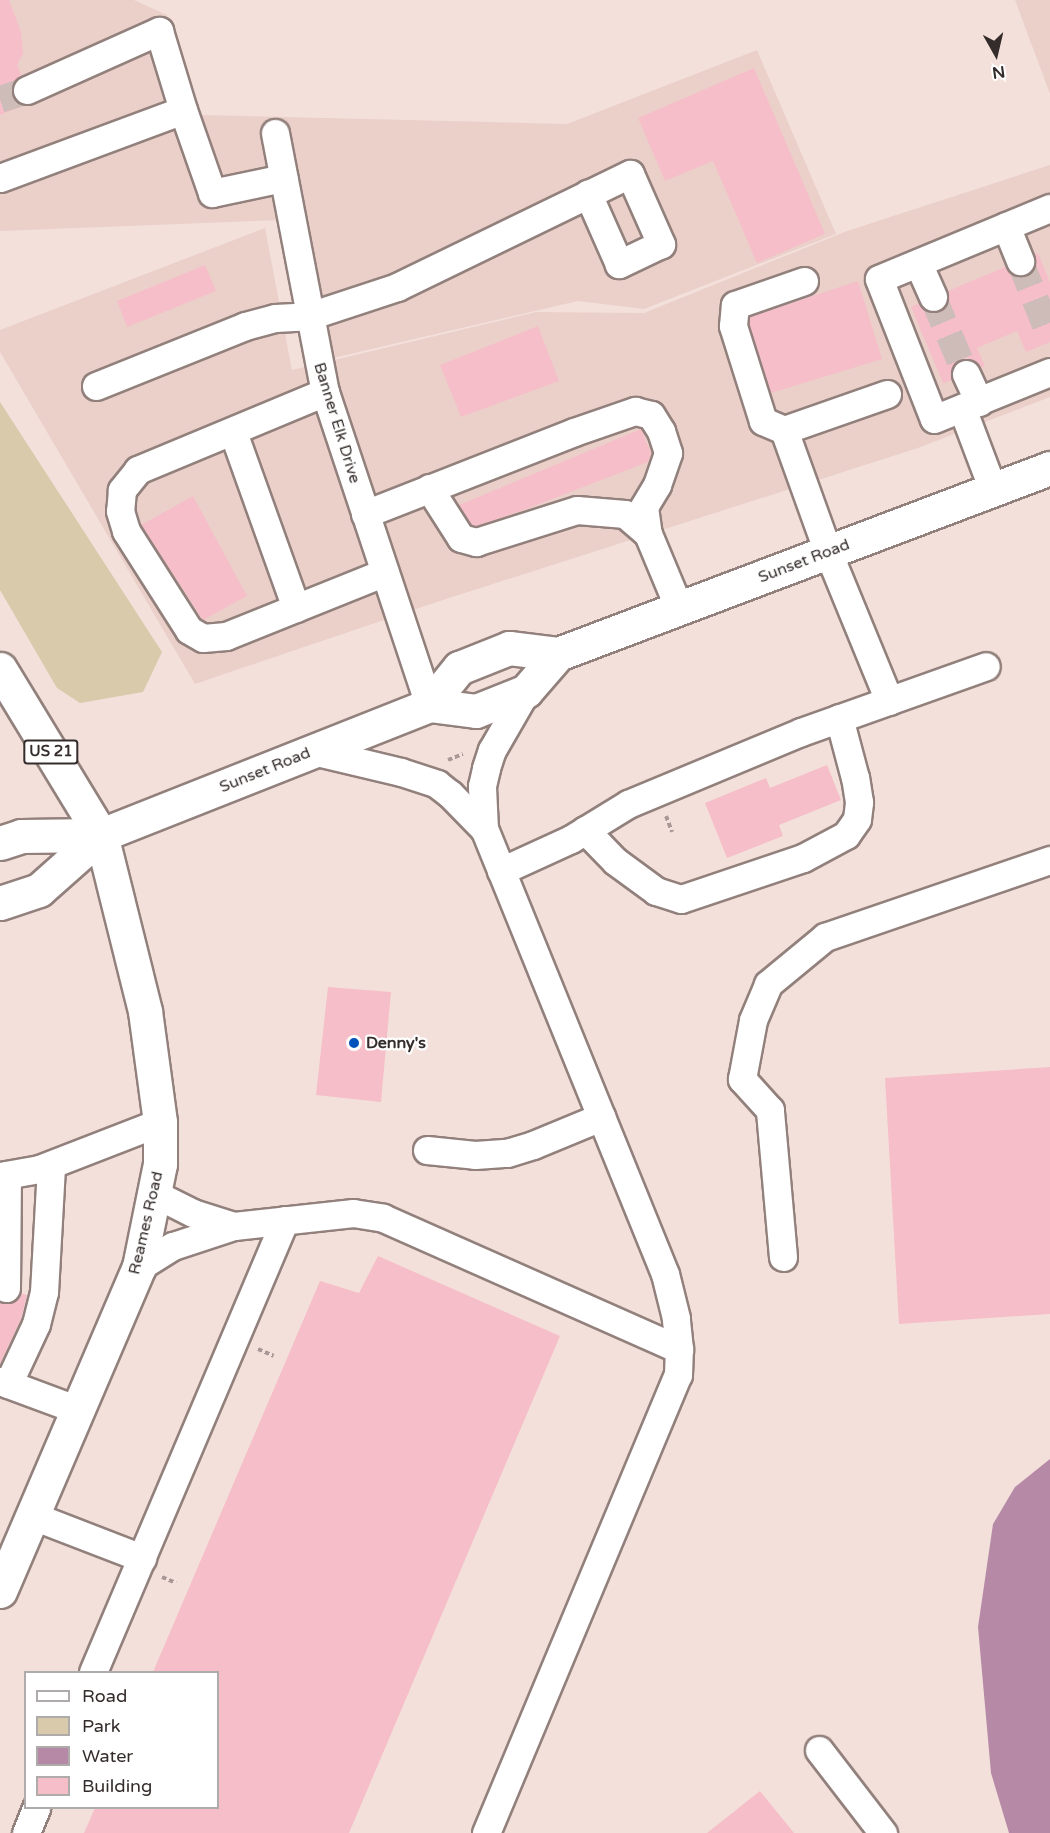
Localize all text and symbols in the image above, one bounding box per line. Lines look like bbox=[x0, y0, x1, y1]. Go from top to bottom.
north arrow bbox=[966, 24, 1026, 84]
text: N bbox=[991, 61, 1006, 83]
street label: Banner Elk Drive bbox=[309, 360, 365, 486]
street label: Sunset Road bbox=[756, 535, 852, 587]
road number: US 21 bbox=[22, 740, 80, 764]
street label: Sunset Road bbox=[217, 743, 313, 797]
place label: Denny's bbox=[366, 1033, 426, 1053]
marker: Denny's bbox=[347, 1036, 361, 1050]
street label: Reames Road bbox=[125, 1170, 167, 1276]
legend bbox=[24, 1671, 219, 1809]
text: Road bbox=[82, 1685, 127, 1707]
text: Park bbox=[82, 1715, 120, 1737]
text: Water bbox=[82, 1745, 133, 1767]
text: Building bbox=[82, 1775, 152, 1797]

